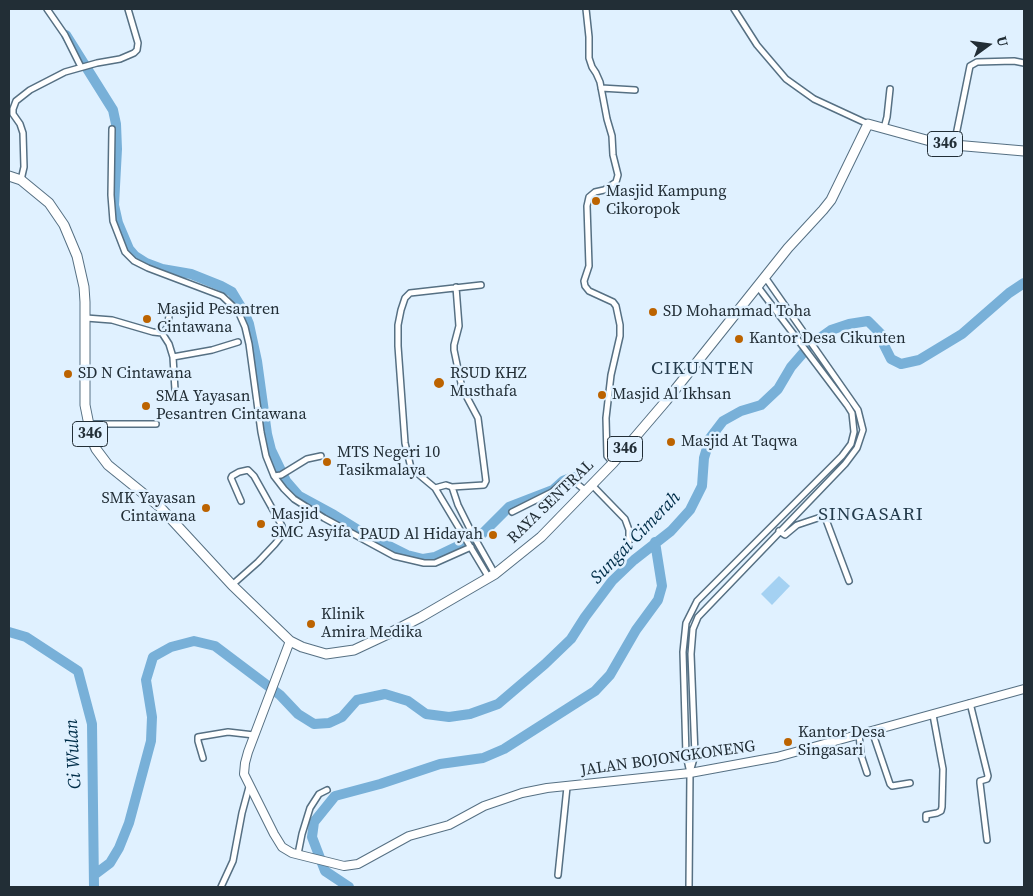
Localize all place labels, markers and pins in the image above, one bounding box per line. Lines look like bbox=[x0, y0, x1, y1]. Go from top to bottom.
place label: Masjid Kampung Cikoropok bbox=[606, 182, 726, 220]
marker: Masjid Kampung Cikoropok bbox=[590, 195, 602, 207]
place label: Masjid Pesantren Cintawana bbox=[157, 300, 280, 338]
place label: SD Mohammad Toha bbox=[663, 302, 811, 322]
marker: SD Mohammad Toha bbox=[647, 306, 659, 318]
marker: Masjid Pesantren Cintawana bbox=[141, 313, 153, 325]
place label: Kantor Desa Cikunten bbox=[749, 329, 906, 349]
marker: Kantor Desa Cikunten bbox=[733, 333, 745, 345]
place label: SD N Cintawana bbox=[78, 364, 192, 384]
place label: RSUD KHZ Musthafa bbox=[450, 364, 527, 402]
marker: SD N Cintawana bbox=[62, 368, 74, 380]
marker: RSUD KHZ Musthafa bbox=[432, 376, 446, 390]
place label: Masjid Al Ikhsan bbox=[612, 385, 731, 405]
place label: SMA Yayasan Pesantren Cintawana bbox=[156, 387, 307, 425]
marker: Masjid Al Ikhsan bbox=[596, 389, 608, 401]
marker: SMA Yayasan Pesantren Cintawana bbox=[140, 400, 152, 412]
place label: Masjid At Taqwa bbox=[681, 432, 798, 452]
marker: Masjid At Taqwa bbox=[665, 436, 677, 448]
place label: MTS Negeri 10 Tasikmalaya bbox=[337, 443, 440, 481]
marker: MTS Negeri 10 Tasikmalaya bbox=[321, 456, 333, 468]
place label: SMK Yayasan Cintawana bbox=[102, 489, 196, 527]
marker: SMK Yayasan Cintawana bbox=[200, 502, 212, 514]
place label: Masjid SMC Asyifa bbox=[271, 505, 351, 543]
marker: Masjid SMC Asyifa bbox=[255, 518, 267, 530]
place label: PAUD Al Hidayah bbox=[360, 525, 483, 545]
marker: PAUD Al Hidayah bbox=[487, 529, 499, 541]
place label: Klinik Amira Medika bbox=[321, 605, 422, 643]
marker: Klinik Amira Medika bbox=[305, 618, 317, 630]
place label: Kantor Desa Singasari bbox=[798, 723, 885, 761]
marker: Kantor Desa Singasari bbox=[782, 736, 794, 748]

